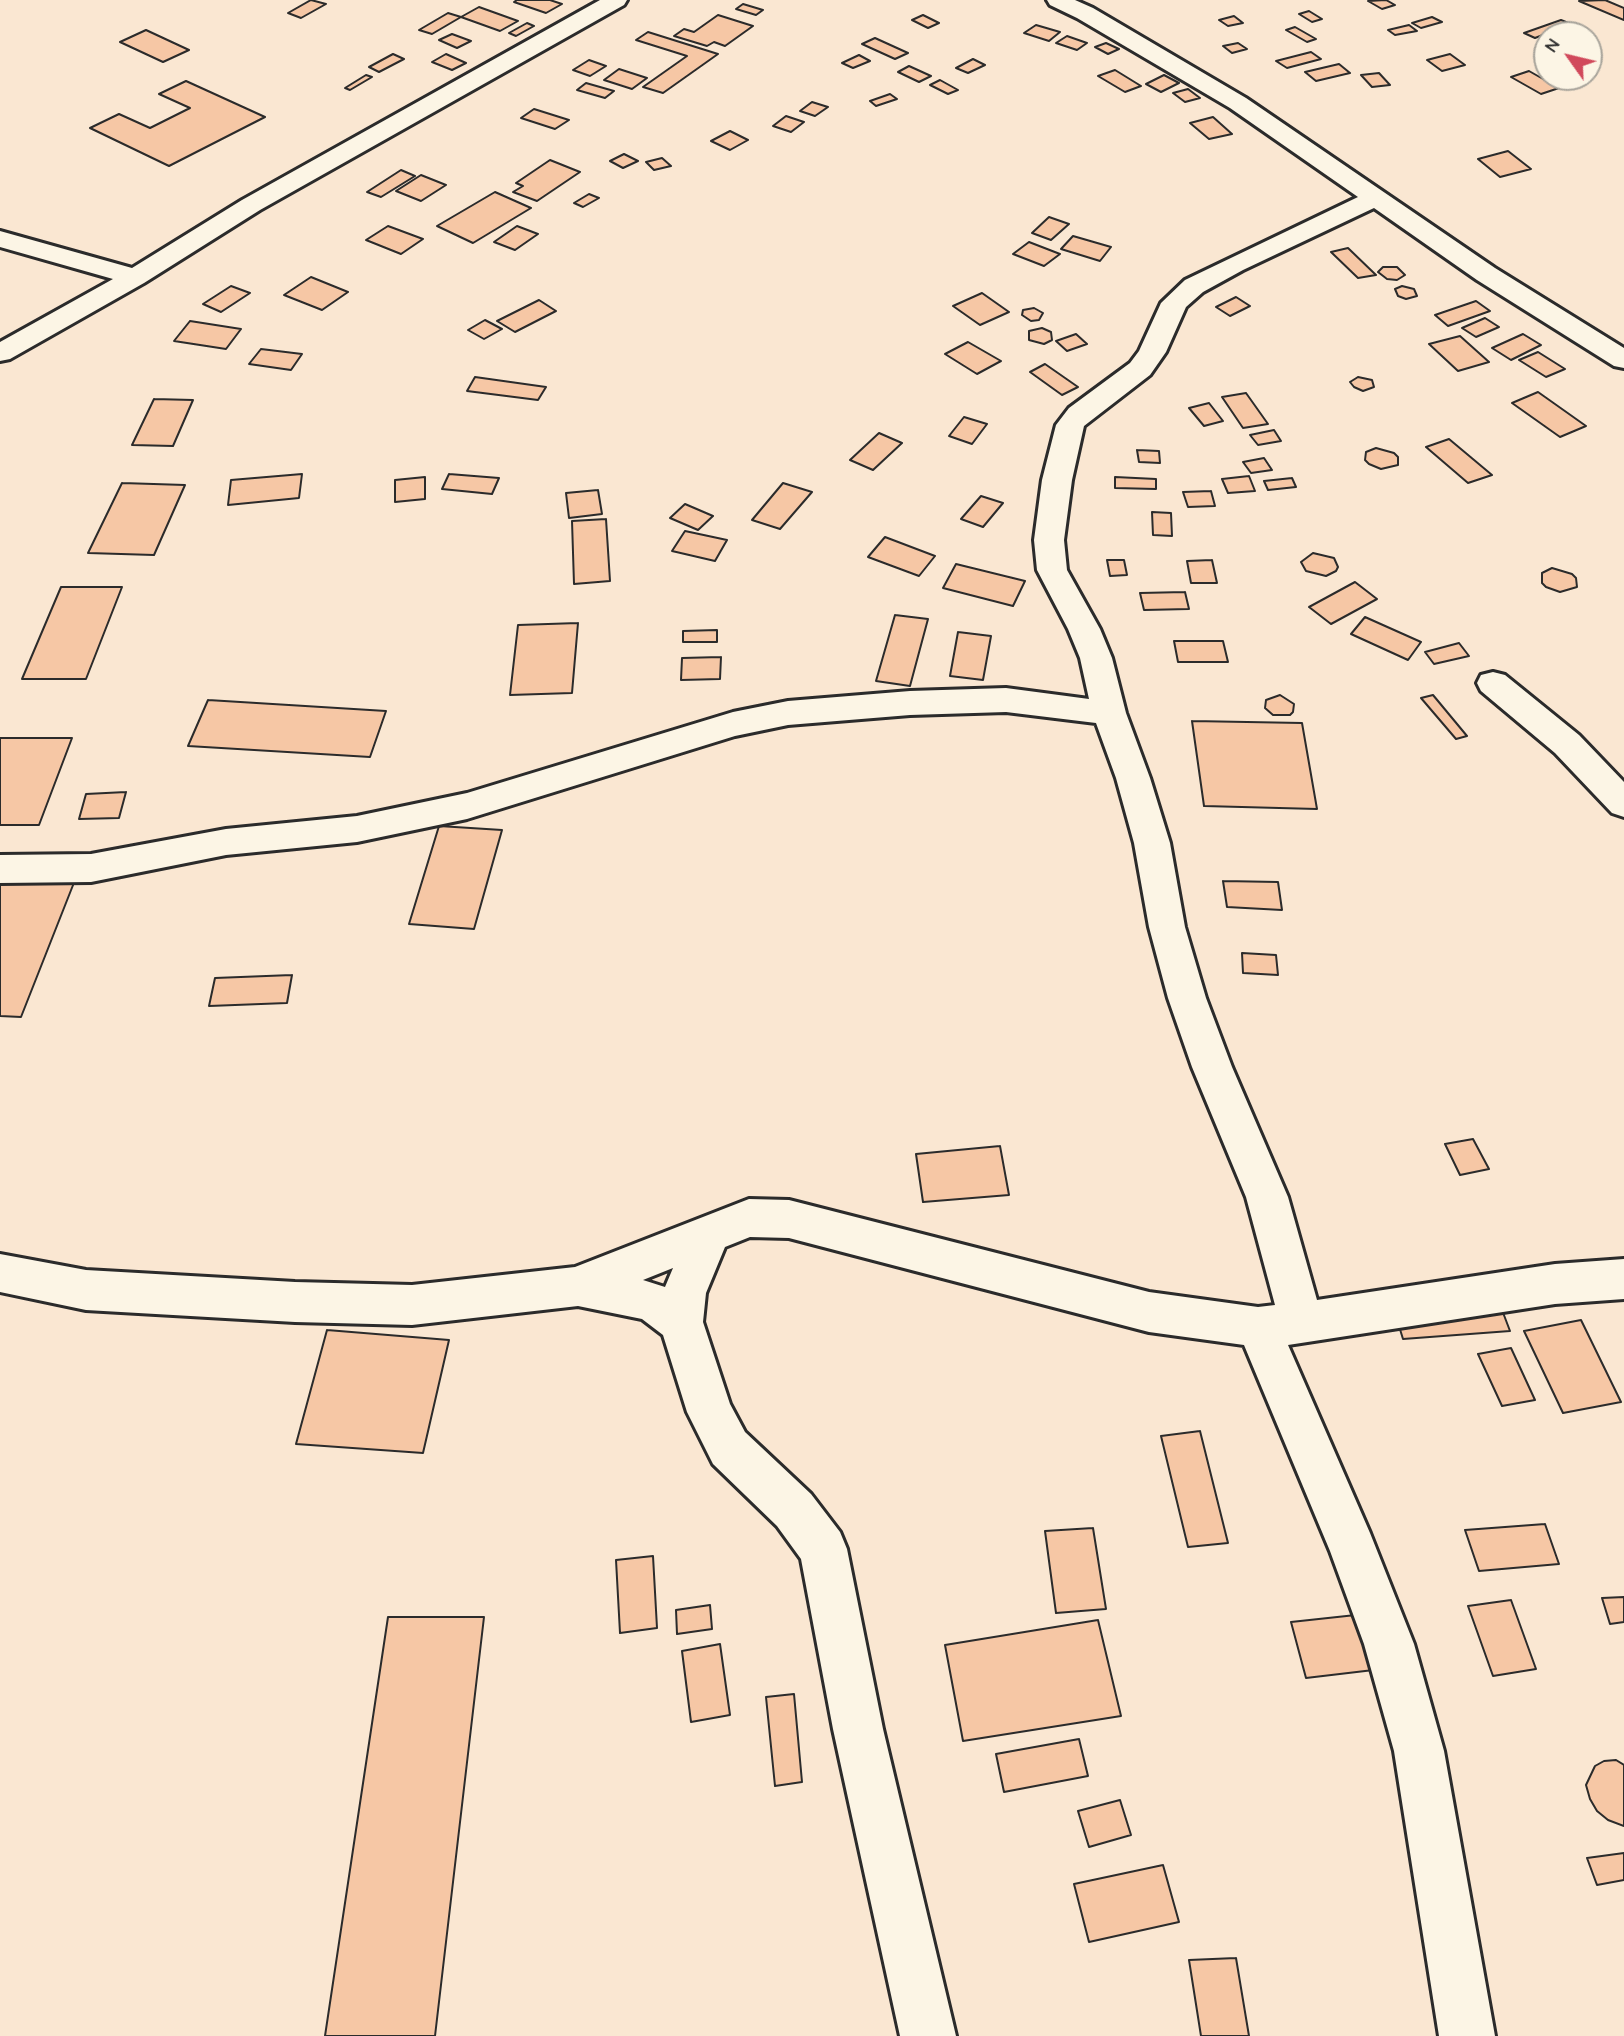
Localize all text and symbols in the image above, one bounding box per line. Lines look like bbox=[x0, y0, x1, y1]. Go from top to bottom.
north arrow bbox=[1533, 21, 1603, 91]
text: N bbox=[1540, 34, 1565, 57]

